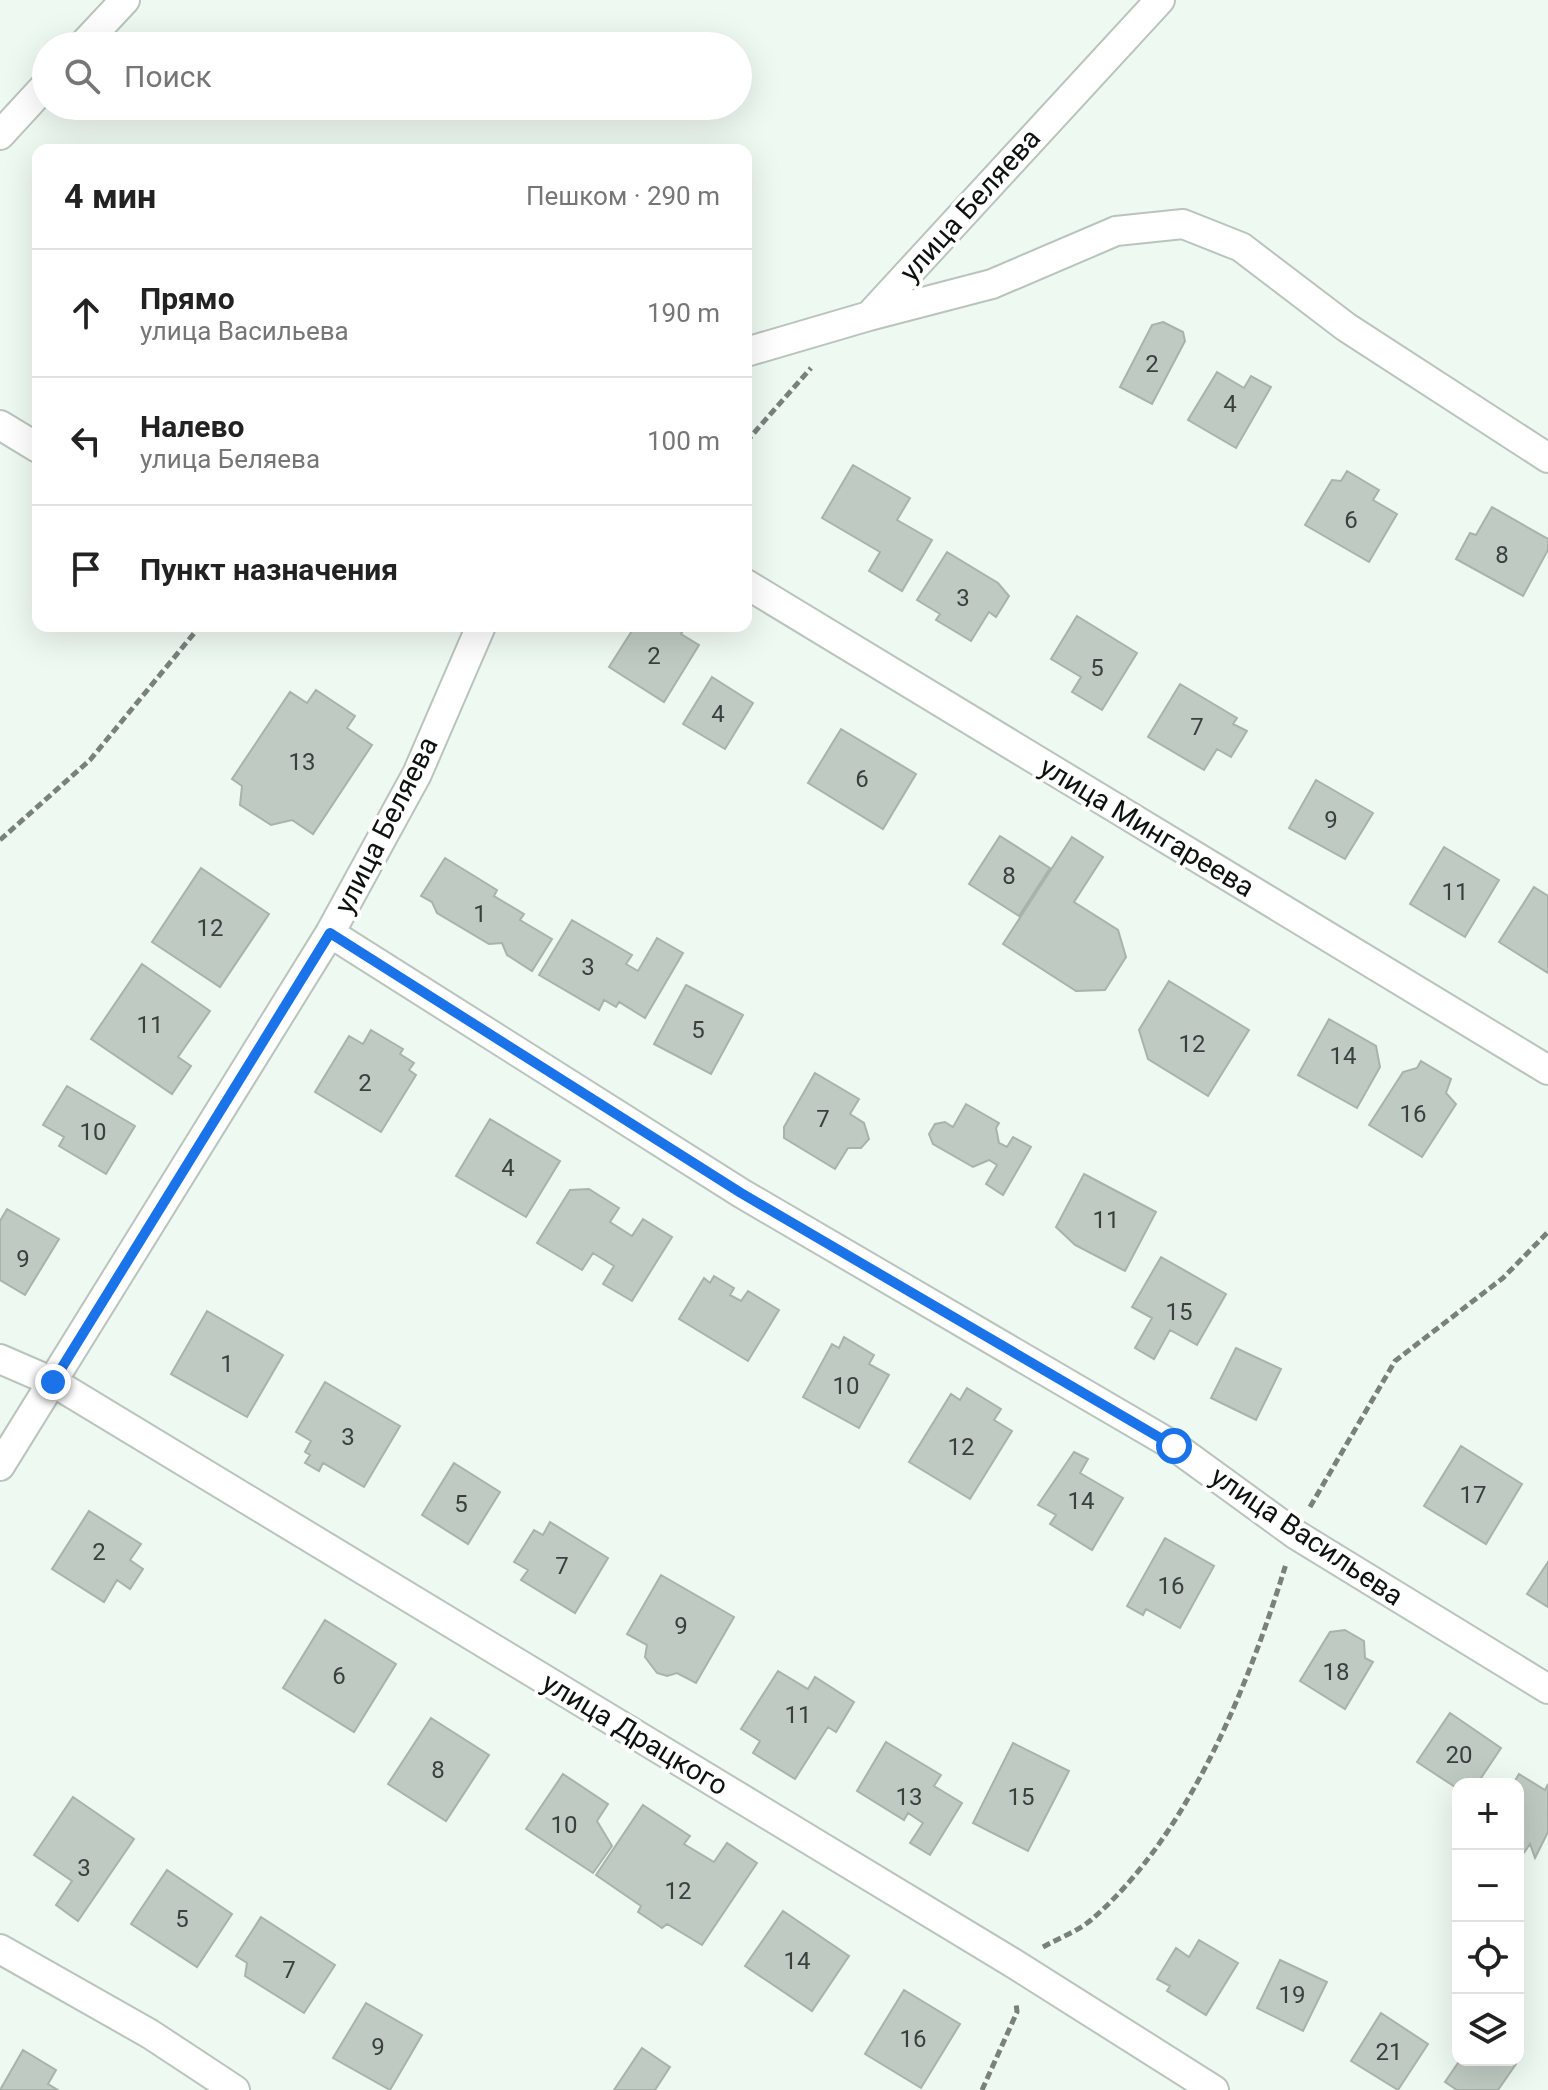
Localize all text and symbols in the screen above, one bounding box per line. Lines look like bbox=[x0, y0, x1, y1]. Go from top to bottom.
search box bbox=[32, 32, 752, 120]
icon: search bbox=[60, 54, 104, 98]
text: Поиск bbox=[124, 59, 212, 94]
street label: улица Беляева bbox=[893, 122, 1047, 288]
text: 4 мин bbox=[64, 176, 156, 216]
text: Пешком · 290 m bbox=[526, 181, 720, 211]
text: Прямо bbox=[140, 281, 235, 316]
icon: ahead bbox=[64, 291, 108, 335]
text: 190 m bbox=[647, 298, 720, 328]
text: улица Васильева bbox=[140, 316, 349, 346]
house number: 2 bbox=[1145, 350, 1159, 378]
house number: 4 bbox=[1223, 390, 1237, 418]
text: Налево bbox=[140, 409, 244, 444]
icon: left bbox=[64, 419, 108, 463]
text: 100 m bbox=[647, 426, 720, 456]
text: улица Беляева bbox=[140, 444, 320, 474]
house number: 6 bbox=[1344, 506, 1358, 534]
house number: 8 bbox=[1495, 541, 1509, 569]
icon: arrive bbox=[64, 547, 108, 591]
text: Пункт назначения bbox=[140, 552, 398, 587]
house number: 3 bbox=[956, 584, 970, 612]
house number: 2 bbox=[647, 642, 661, 670]
house number: 5 bbox=[1090, 654, 1104, 682]
house number: 4 bbox=[711, 700, 725, 728]
house number: 7 bbox=[1190, 713, 1204, 741]
street label: улица Беляева bbox=[327, 731, 445, 919]
house number: 13 bbox=[289, 748, 315, 776]
street label: улица Мингареева bbox=[1034, 750, 1260, 904]
house number: 6 bbox=[855, 765, 869, 793]
house number: 9 bbox=[1324, 806, 1338, 834]
house number: 8 bbox=[1002, 862, 1016, 890]
house number: 11 bbox=[1442, 878, 1468, 906]
house number: 1 bbox=[473, 900, 487, 928]
house number: 12 bbox=[197, 914, 223, 942]
house number: 3 bbox=[581, 953, 595, 981]
house number: 11 bbox=[137, 1011, 163, 1039]
house number: 5 bbox=[691, 1016, 705, 1044]
house number: 12 bbox=[1179, 1030, 1205, 1058]
house number: 14 bbox=[1330, 1042, 1356, 1070]
house number: 2 bbox=[358, 1069, 372, 1097]
house number: 16 bbox=[1400, 1100, 1426, 1128]
house number: 7 bbox=[816, 1105, 830, 1133]
house number: 10 bbox=[80, 1118, 106, 1146]
house number: 4 bbox=[501, 1154, 515, 1182]
house number: 11 bbox=[1093, 1206, 1119, 1234]
house number: 9 bbox=[16, 1245, 30, 1273]
house number: 15 bbox=[1166, 1298, 1192, 1326]
house number: 1 bbox=[220, 1350, 234, 1378]
route end bbox=[35, 1364, 71, 1400]
house number: 10 bbox=[833, 1372, 859, 1400]
house number: 3 bbox=[341, 1423, 355, 1451]
route start bbox=[1156, 1428, 1192, 1464]
house number: 12 bbox=[948, 1433, 974, 1461]
street label: улица Васильева bbox=[1205, 1459, 1409, 1613]
house number: 17 bbox=[1460, 1481, 1486, 1509]
house number: 14 bbox=[1068, 1487, 1094, 1515]
house number: 5 bbox=[454, 1490, 468, 1518]
house number: 2 bbox=[92, 1538, 106, 1566]
house number: 7 bbox=[555, 1552, 569, 1580]
house number: 16 bbox=[1158, 1572, 1184, 1600]
house number: 9 bbox=[674, 1612, 688, 1640]
house number: 18 bbox=[1323, 1658, 1349, 1686]
house number: 6 bbox=[332, 1662, 346, 1690]
street label: улица Драцкого bbox=[536, 1666, 734, 1802]
house number: 11 bbox=[785, 1701, 811, 1729]
house number: 20 bbox=[1446, 1741, 1472, 1769]
house number: 8 bbox=[431, 1756, 445, 1784]
map controls bbox=[1452, 1778, 1524, 2066]
button: + bbox=[1452, 1778, 1524, 1850]
house number: 13 bbox=[896, 1783, 922, 1811]
house number: 15 bbox=[1008, 1783, 1034, 1811]
house number: 10 bbox=[551, 1811, 577, 1839]
button: − bbox=[1452, 1850, 1524, 1922]
house number: 3 bbox=[77, 1854, 91, 1882]
house number: 12 bbox=[665, 1877, 691, 1905]
house number: 5 bbox=[175, 1905, 189, 1933]
button: locate bbox=[1452, 1922, 1524, 1994]
house number: 14 bbox=[784, 1947, 810, 1975]
house number: 7 bbox=[282, 1956, 296, 1984]
house number: 19 bbox=[1279, 1981, 1305, 2009]
button: layers bbox=[1452, 1994, 1524, 2066]
house number: 16 bbox=[900, 2025, 926, 2053]
house number: 9 bbox=[371, 2033, 385, 2061]
house number: 21 bbox=[1376, 2038, 1402, 2066]

